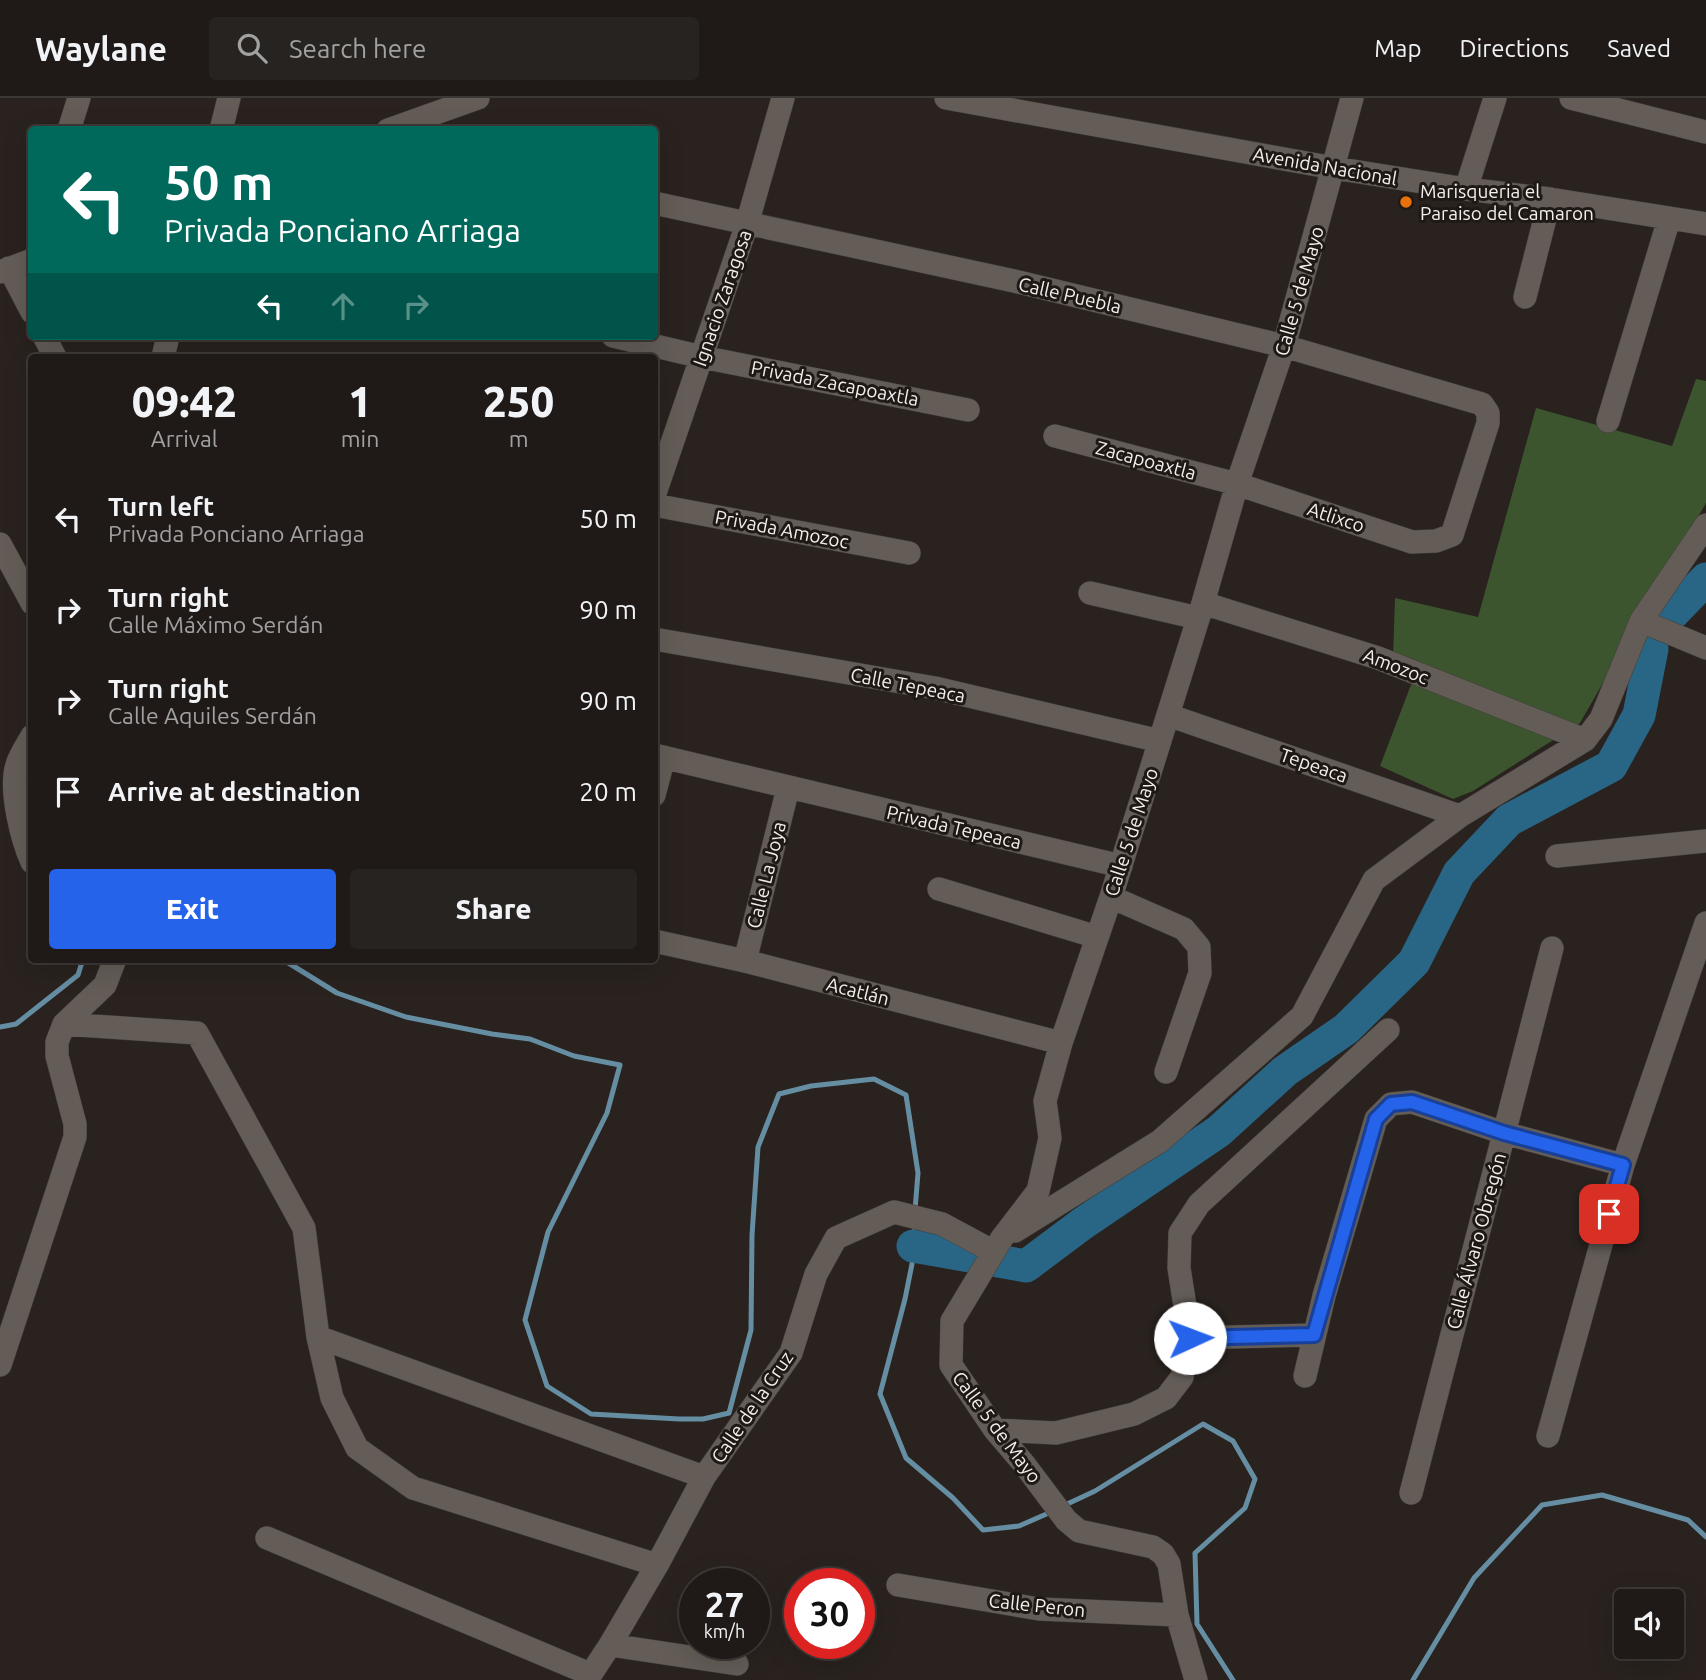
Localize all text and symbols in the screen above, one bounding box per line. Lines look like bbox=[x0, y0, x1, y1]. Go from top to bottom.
search box bbox=[209, 17, 699, 80]
icon: search bbox=[233, 29, 271, 67]
text: Waylane bbox=[35, 30, 167, 67]
text: Search here bbox=[289, 34, 426, 63]
text: Map bbox=[1374, 35, 1421, 62]
text: Directions bbox=[1459, 35, 1569, 62]
text: Saved bbox=[1607, 35, 1671, 62]
street label: Avenida Nacional bbox=[1251, 142, 1399, 190]
icon: left bbox=[49, 154, 140, 245]
text: 50 m bbox=[164, 154, 273, 209]
place label: Marisqueria el Paraiso del Camaron bbox=[1420, 180, 1594, 224]
marker: Marisqueria el Paraiso del Camaron bbox=[1398, 194, 1414, 210]
text: Privada Ponciano Arriaga bbox=[164, 212, 521, 248]
street label: Calle 5 de Mayo bbox=[1270, 224, 1328, 358]
street label: Ignacio Zaragosa bbox=[688, 227, 756, 369]
street label: Calle Puebla bbox=[1016, 272, 1124, 318]
icon: left bbox=[251, 287, 289, 325]
icon: ahead bbox=[324, 287, 362, 325]
icon: right bbox=[397, 287, 435, 325]
street label: Privada Zacapoaxtla bbox=[749, 356, 921, 410]
text: 09:42 bbox=[132, 378, 237, 425]
text: 1 bbox=[348, 378, 372, 425]
text: 250 bbox=[483, 378, 554, 425]
text: Arrival bbox=[151, 426, 218, 451]
text: min bbox=[341, 426, 379, 451]
text: m bbox=[509, 426, 529, 451]
street label: Zacapoaxtla bbox=[1093, 436, 1199, 484]
text: Turn left bbox=[108, 492, 214, 521]
street label: Atlixco bbox=[1305, 497, 1367, 537]
icon: left bbox=[49, 500, 87, 538]
text: 50 m bbox=[579, 504, 637, 533]
street label: Privada Amozoc bbox=[713, 505, 851, 553]
text: Privada Ponciano Arriaga bbox=[108, 521, 364, 546]
text: Turn right bbox=[108, 583, 229, 612]
icon: right bbox=[49, 591, 87, 629]
text: 90 m bbox=[579, 595, 637, 624]
text: Calle Máximo Serdán bbox=[108, 612, 323, 637]
street label: Amozoc bbox=[1360, 644, 1432, 689]
street label: Calle Tepeaca bbox=[849, 663, 967, 707]
text: Turn right bbox=[108, 674, 229, 703]
icon: right bbox=[49, 682, 87, 720]
text: 90 m bbox=[579, 686, 637, 715]
text: Calle Aquiles Serdán bbox=[108, 703, 317, 728]
street label: Tepeaca bbox=[1277, 743, 1351, 787]
street label: Calle 5 de Mayo bbox=[1100, 765, 1162, 899]
icon: arrive bbox=[49, 773, 87, 811]
text: Arrive at destination bbox=[108, 777, 361, 806]
text: 20 m bbox=[579, 777, 637, 806]
street label: Privada Tepeaca bbox=[885, 801, 1023, 853]
street label: Calle La Joya bbox=[742, 819, 790, 931]
button: Exit bbox=[49, 869, 336, 949]
button: Share bbox=[350, 869, 637, 949]
street label: Acatlán bbox=[824, 973, 892, 1009]
street label: Calle Álvaro Obregón bbox=[1442, 1150, 1510, 1332]
pin bbox=[1579, 1184, 1639, 1244]
icon: arrive bbox=[1590, 1195, 1628, 1233]
position arrow bbox=[1153, 1301, 1227, 1375]
street label: Calle de la Cruz bbox=[707, 1347, 798, 1467]
street label: Calle 5 de Mayo bbox=[948, 1367, 1046, 1487]
speed limit sign: 30 bbox=[784, 1568, 875, 1659]
text: 27 bbox=[705, 1584, 744, 1624]
street label: Calle Peron bbox=[988, 1589, 1086, 1621]
map controls bbox=[1614, 1589, 1684, 1659]
button: sound bbox=[1614, 1589, 1684, 1659]
text: km/h bbox=[704, 1621, 745, 1641]

